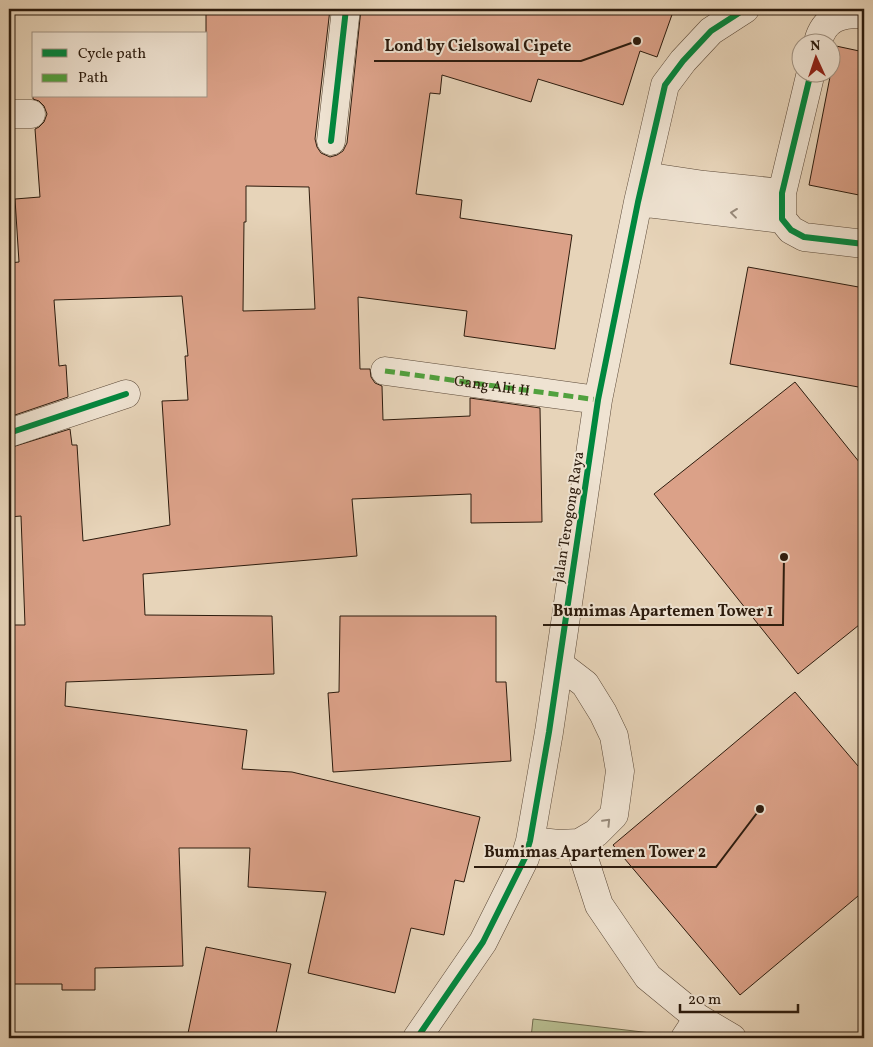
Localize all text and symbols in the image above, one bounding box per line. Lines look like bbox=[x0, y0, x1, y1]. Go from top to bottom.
callout: Lond by Cielsowal Cipete bbox=[374, 30, 581, 61]
legend bbox=[32, 32, 208, 98]
north arrow bbox=[790, 32, 840, 82]
text: Lond by Cielsowal Cipete bbox=[385, 36, 571, 58]
text: N bbox=[810, 37, 821, 56]
text: Cycle path bbox=[78, 44, 146, 65]
text: Path bbox=[78, 68, 108, 89]
one-way arrow bbox=[730, 208, 738, 219]
street label: Gang Alit II bbox=[452, 371, 531, 403]
street label: Jalan Terogong Raya bbox=[549, 450, 590, 585]
callout: Bumimas Apartemen Tower 1 bbox=[543, 594, 783, 625]
text: Bumimas Apartemen Tower 1 bbox=[553, 601, 773, 623]
one-way arrow bbox=[601, 819, 610, 828]
callout: Bumimas Apartemen Tower 2 bbox=[474, 836, 716, 867]
text: Bumimas Apartemen Tower 2 bbox=[484, 842, 706, 864]
scale bar bbox=[680, 982, 798, 1014]
text: 20 m bbox=[688, 990, 721, 1011]

